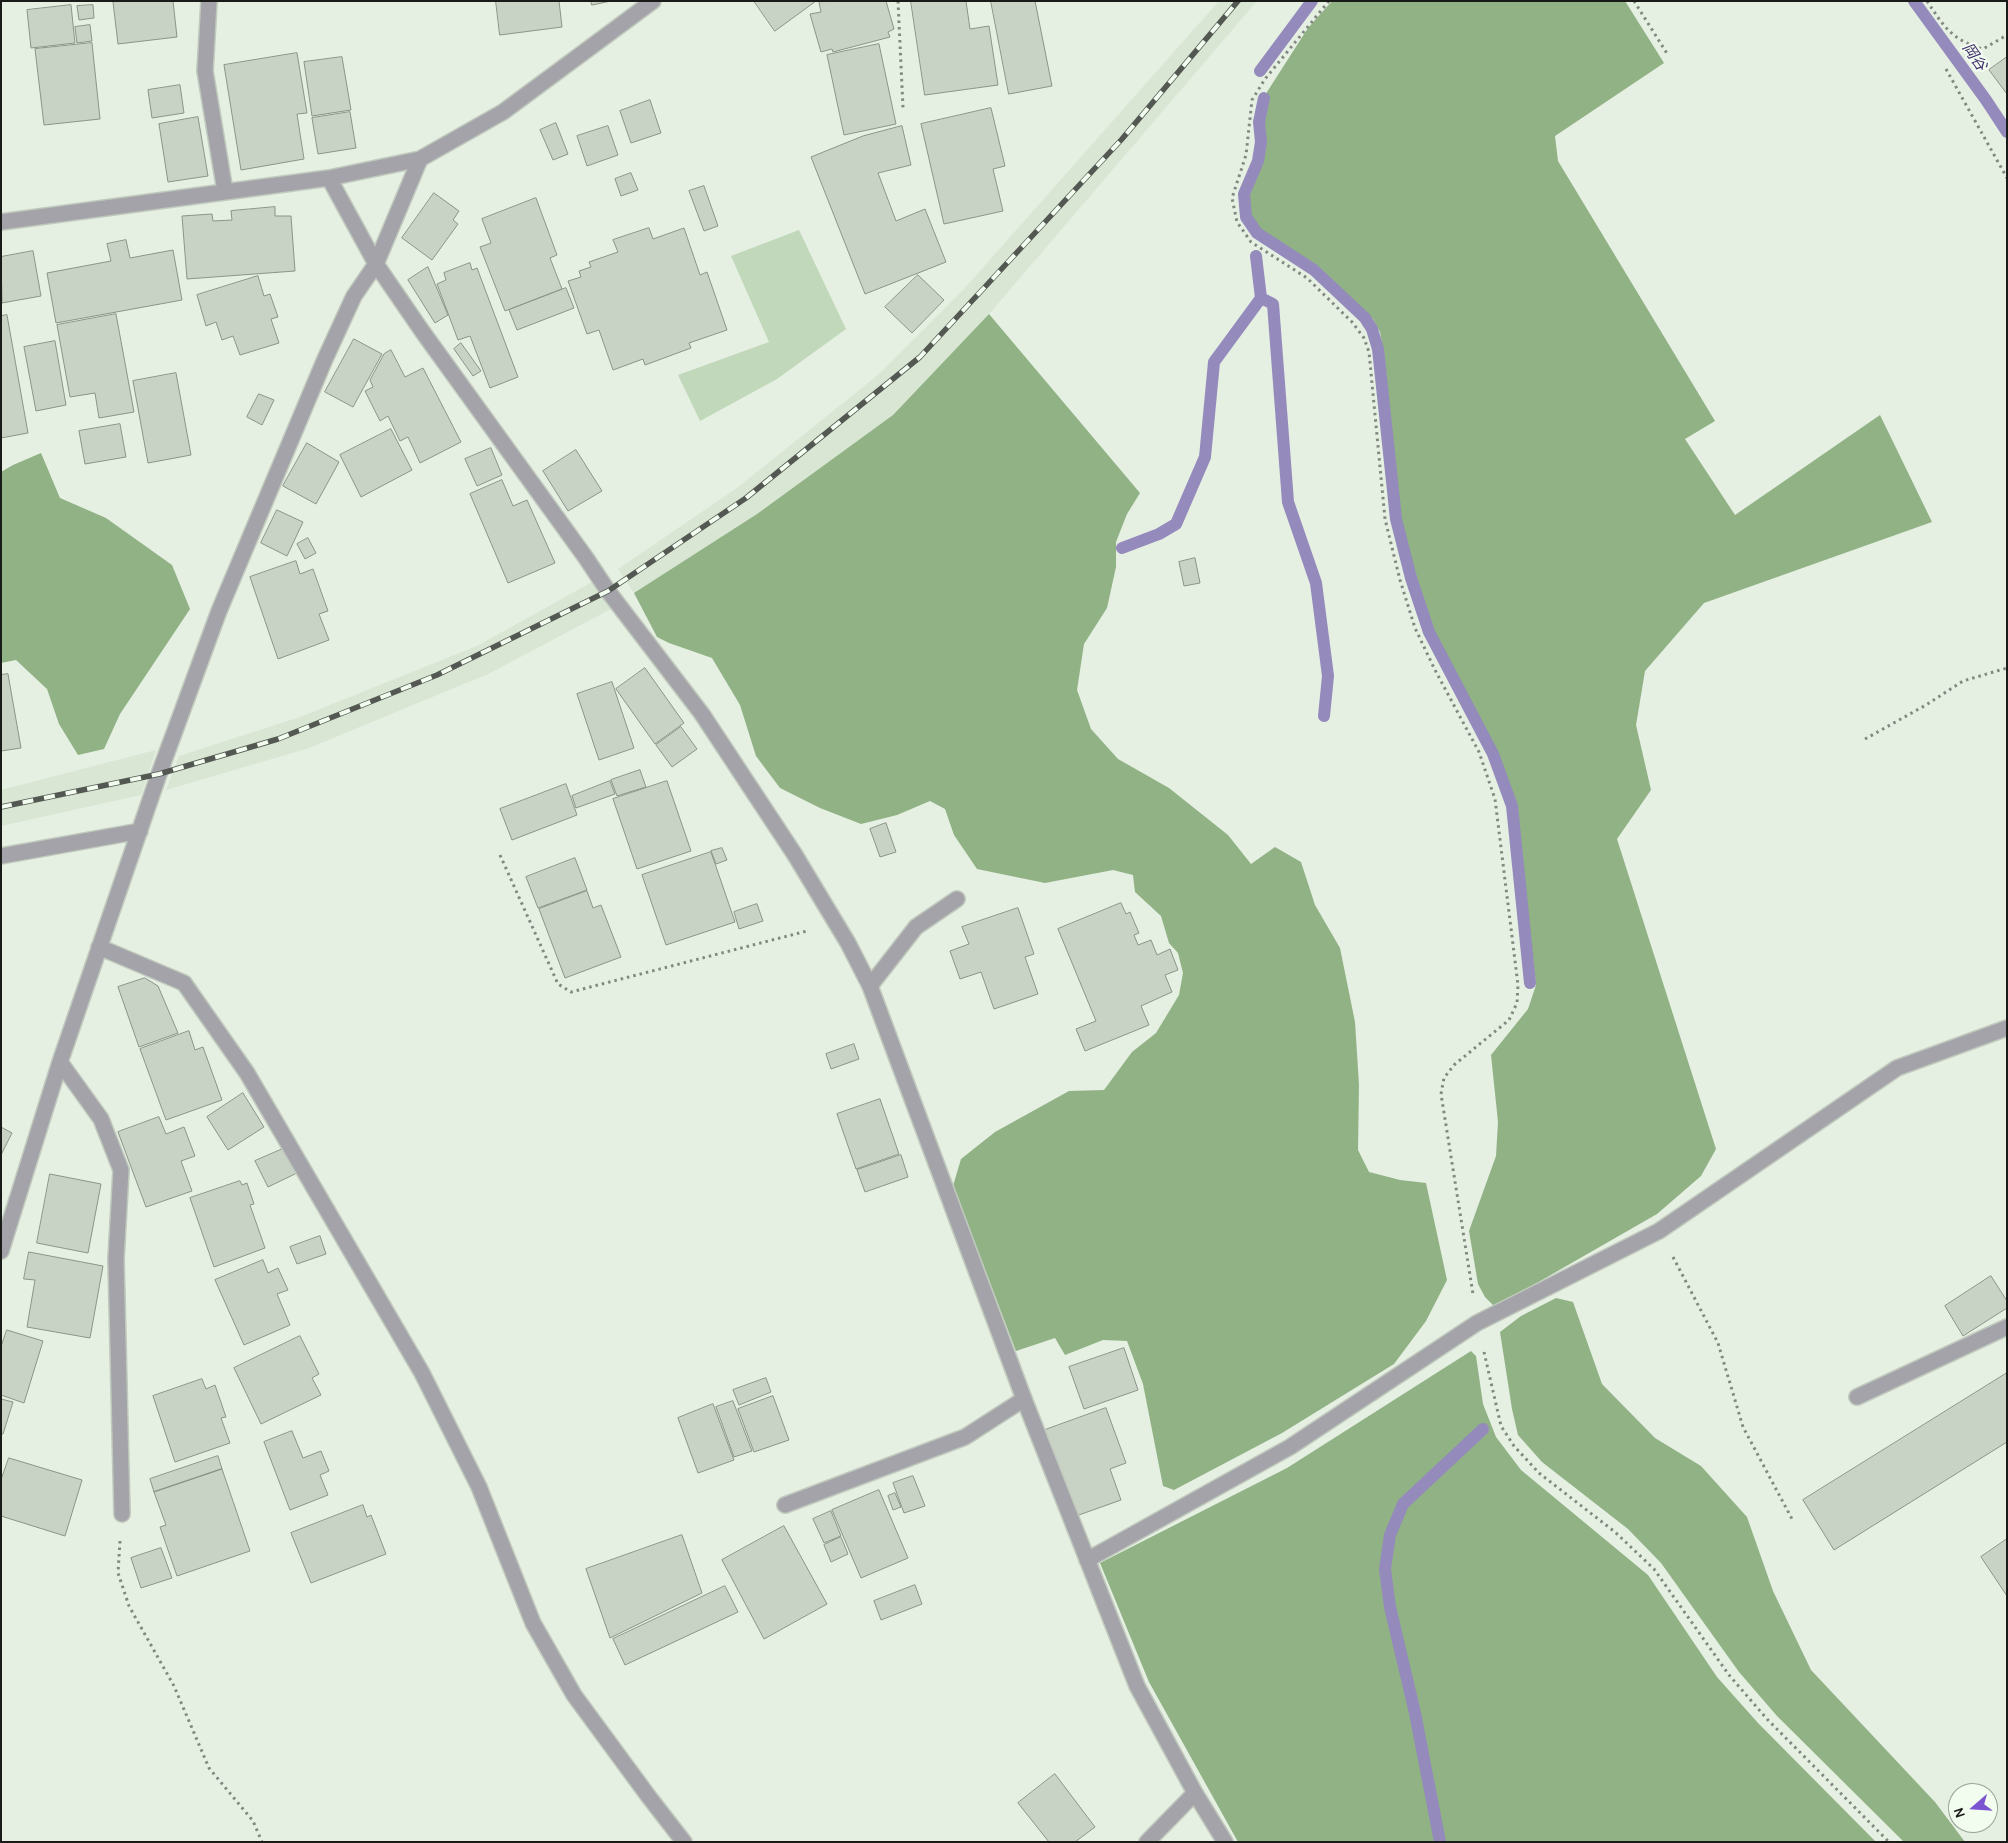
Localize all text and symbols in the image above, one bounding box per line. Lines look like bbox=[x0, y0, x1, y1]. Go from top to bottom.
water label: 岡谷 bbox=[1958, 40, 1990, 74]
north arrow bbox=[1948, 1783, 1998, 1833]
text: N bbox=[1950, 1805, 1969, 1820]

